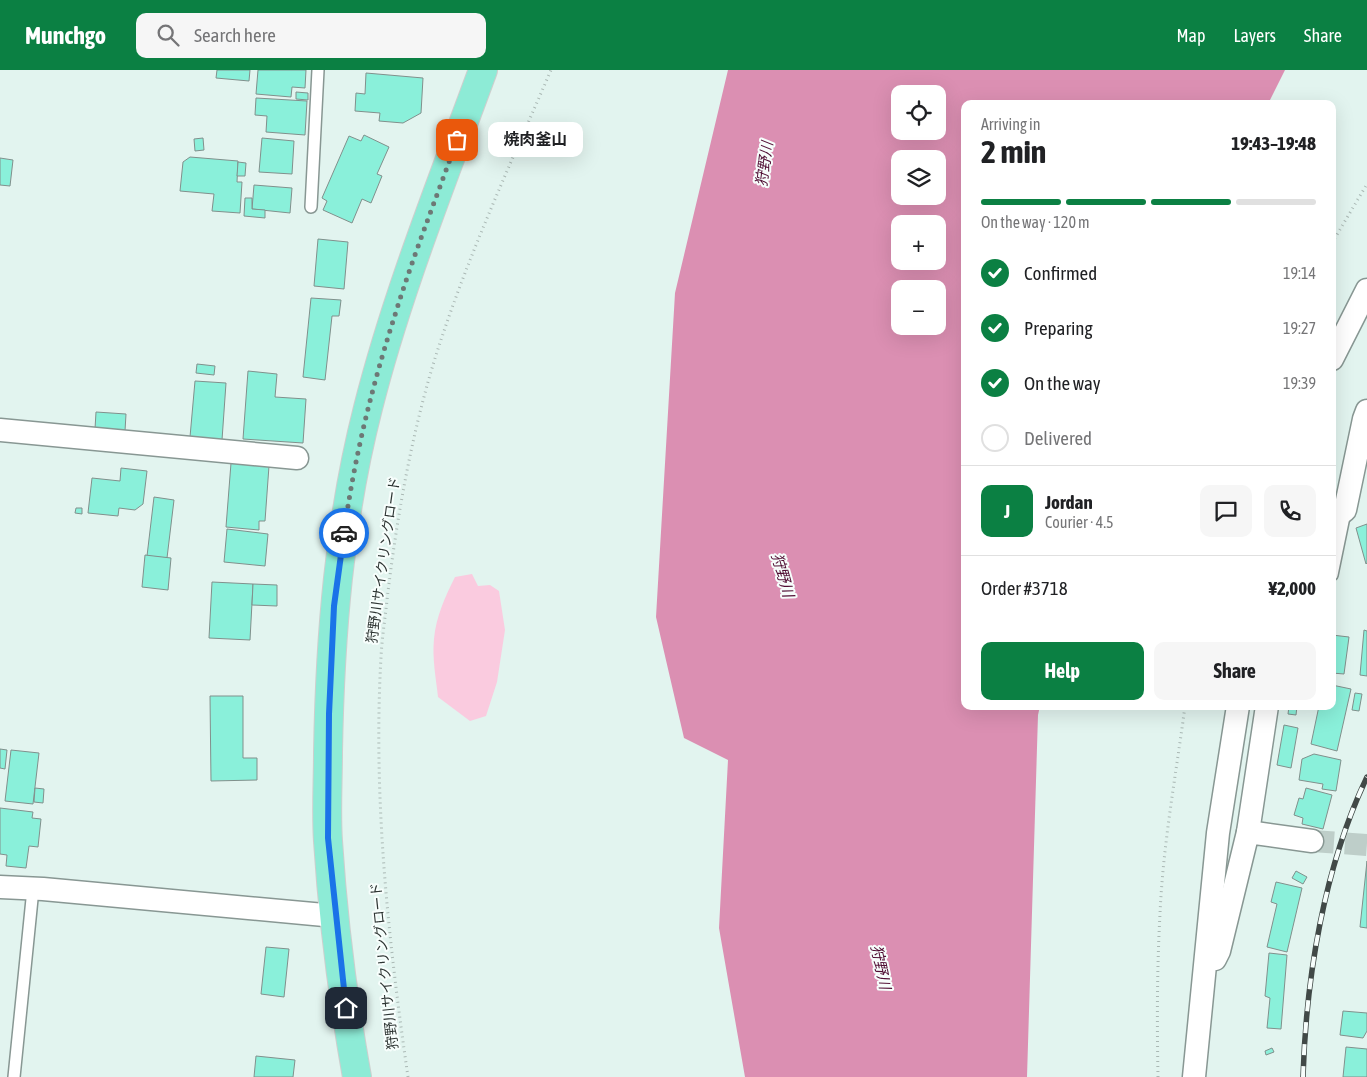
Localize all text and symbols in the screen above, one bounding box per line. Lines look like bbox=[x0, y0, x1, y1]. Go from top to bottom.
search box bbox=[136, 13, 486, 58]
icon: search bbox=[154, 21, 182, 49]
text: Munchgo bbox=[25, 22, 106, 49]
text: Search here bbox=[194, 24, 276, 46]
text: Map bbox=[1176, 25, 1205, 46]
text: Layers bbox=[1233, 25, 1276, 46]
text: Share bbox=[1304, 25, 1342, 46]
map controls bbox=[891, 85, 946, 335]
button: locate bbox=[891, 85, 946, 140]
text: Arriving in bbox=[981, 115, 1041, 133]
pin bbox=[436, 119, 478, 161]
callout: 焼肉釜山 bbox=[487, 122, 582, 158]
icon: bag bbox=[443, 126, 471, 154]
text: 焼肉釜山 bbox=[503, 130, 568, 148]
text: 19:43–19:48 bbox=[1231, 132, 1316, 154]
text: 2 min bbox=[981, 133, 1046, 170]
water label: 狩野川 bbox=[752, 139, 776, 187]
button: layers bbox=[891, 150, 946, 205]
text: On the way · 120 m bbox=[981, 213, 1090, 231]
button: + bbox=[891, 215, 946, 270]
icon: check bbox=[981, 259, 1009, 287]
text: Confirmed bbox=[1024, 262, 1097, 284]
text: 19:14 bbox=[1283, 264, 1316, 282]
button: − bbox=[891, 280, 946, 335]
icon: check bbox=[981, 314, 1009, 342]
text: Preparing bbox=[1024, 317, 1093, 339]
text: 19:27 bbox=[1283, 319, 1316, 337]
icon: check bbox=[981, 369, 1009, 397]
text: On the way bbox=[1024, 372, 1101, 394]
text: 19:39 bbox=[1283, 374, 1316, 392]
text: Delivered bbox=[1024, 427, 1092, 449]
street label: 狩野川サイクリングロード bbox=[363, 476, 403, 644]
button: chat bbox=[1200, 485, 1252, 537]
button: phone bbox=[1264, 485, 1316, 537]
text: Jordan bbox=[1045, 491, 1093, 513]
text: J bbox=[1004, 500, 1010, 522]
courier bbox=[319, 508, 369, 558]
text: Courier · 4.5 bbox=[1045, 513, 1114, 531]
icon: car bbox=[330, 519, 358, 547]
water label: 狩野川 bbox=[769, 551, 798, 601]
text: Order #3718 bbox=[981, 577, 1068, 599]
text: ¥2,000 bbox=[1268, 577, 1316, 599]
button: Help bbox=[981, 642, 1144, 700]
button: Share bbox=[1154, 642, 1316, 700]
street label: 狩野川サイクリングロード bbox=[367, 882, 401, 1050]
water label: 狩野川 bbox=[868, 943, 894, 993]
pin bbox=[325, 987, 367, 1029]
icon: home bbox=[332, 994, 360, 1022]

